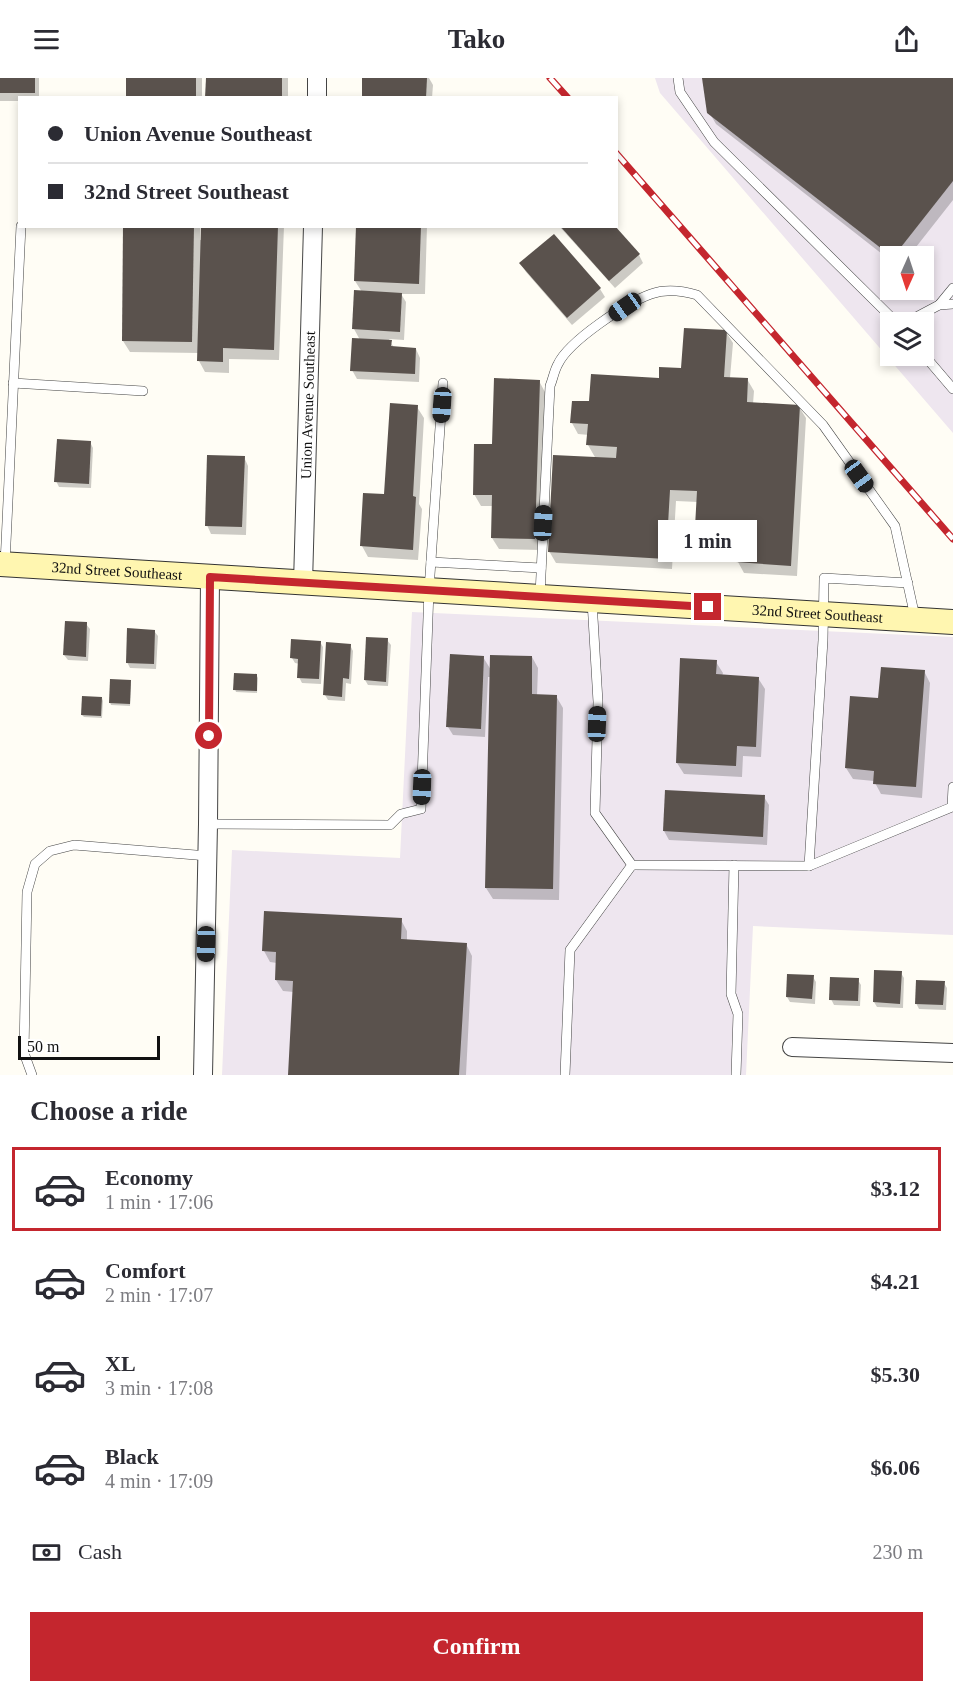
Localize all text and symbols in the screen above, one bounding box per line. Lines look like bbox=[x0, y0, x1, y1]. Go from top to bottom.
icon: menu bbox=[30, 23, 63, 56]
icon: share bbox=[890, 23, 923, 56]
text: Tako bbox=[448, 24, 505, 54]
text: Union Avenue Southeast bbox=[84, 121, 312, 146]
text: 32nd Street Southeast bbox=[84, 179, 289, 204]
north arrow bbox=[880, 246, 934, 300]
map controls bbox=[880, 246, 934, 366]
car bbox=[605, 289, 645, 325]
button: layers bbox=[880, 312, 934, 366]
street label: Union Avenue Southeast bbox=[298, 330, 318, 479]
car bbox=[432, 386, 452, 424]
car bbox=[841, 456, 877, 496]
car bbox=[533, 505, 553, 541]
callout: 1 min bbox=[658, 520, 758, 562]
text: 1 min bbox=[683, 530, 732, 552]
street label: 32nd Street Southeast bbox=[51, 559, 183, 583]
route end bbox=[694, 593, 721, 620]
street label: 32nd Street Southeast bbox=[752, 602, 884, 626]
car bbox=[587, 706, 607, 742]
route start bbox=[195, 722, 222, 749]
car bbox=[412, 769, 432, 805]
car bbox=[197, 926, 215, 962]
scale bar bbox=[18, 1033, 160, 1061]
text: 50 m bbox=[27, 1038, 59, 1055]
text: Choose a ride bbox=[30, 1096, 188, 1126]
icon: car bbox=[33, 1162, 87, 1216]
text: Economy bbox=[105, 1165, 193, 1190]
text: $3.12 bbox=[871, 1176, 920, 1201]
text: 1 min · 17:06 bbox=[105, 1191, 213, 1213]
icon: car bbox=[33, 1255, 87, 1309]
text: Comfort bbox=[105, 1258, 186, 1283]
text: $4.21 bbox=[871, 1269, 920, 1294]
text: 2 min · 17:07 bbox=[105, 1284, 213, 1306]
icon: car bbox=[33, 1348, 87, 1402]
text: XL bbox=[105, 1351, 136, 1376]
text: $5.30 bbox=[871, 1362, 920, 1387]
text: 3 min · 17:08 bbox=[105, 1377, 213, 1399]
icon: car bbox=[33, 1441, 87, 1495]
text: Black bbox=[105, 1444, 159, 1469]
text: $6.06 bbox=[871, 1455, 920, 1480]
text: 4 min · 17:09 bbox=[105, 1470, 213, 1492]
icon: cash bbox=[30, 1536, 63, 1569]
text: Cash bbox=[78, 1539, 122, 1564]
text: 230 m bbox=[872, 1541, 923, 1563]
button: Confirm bbox=[30, 1612, 923, 1681]

